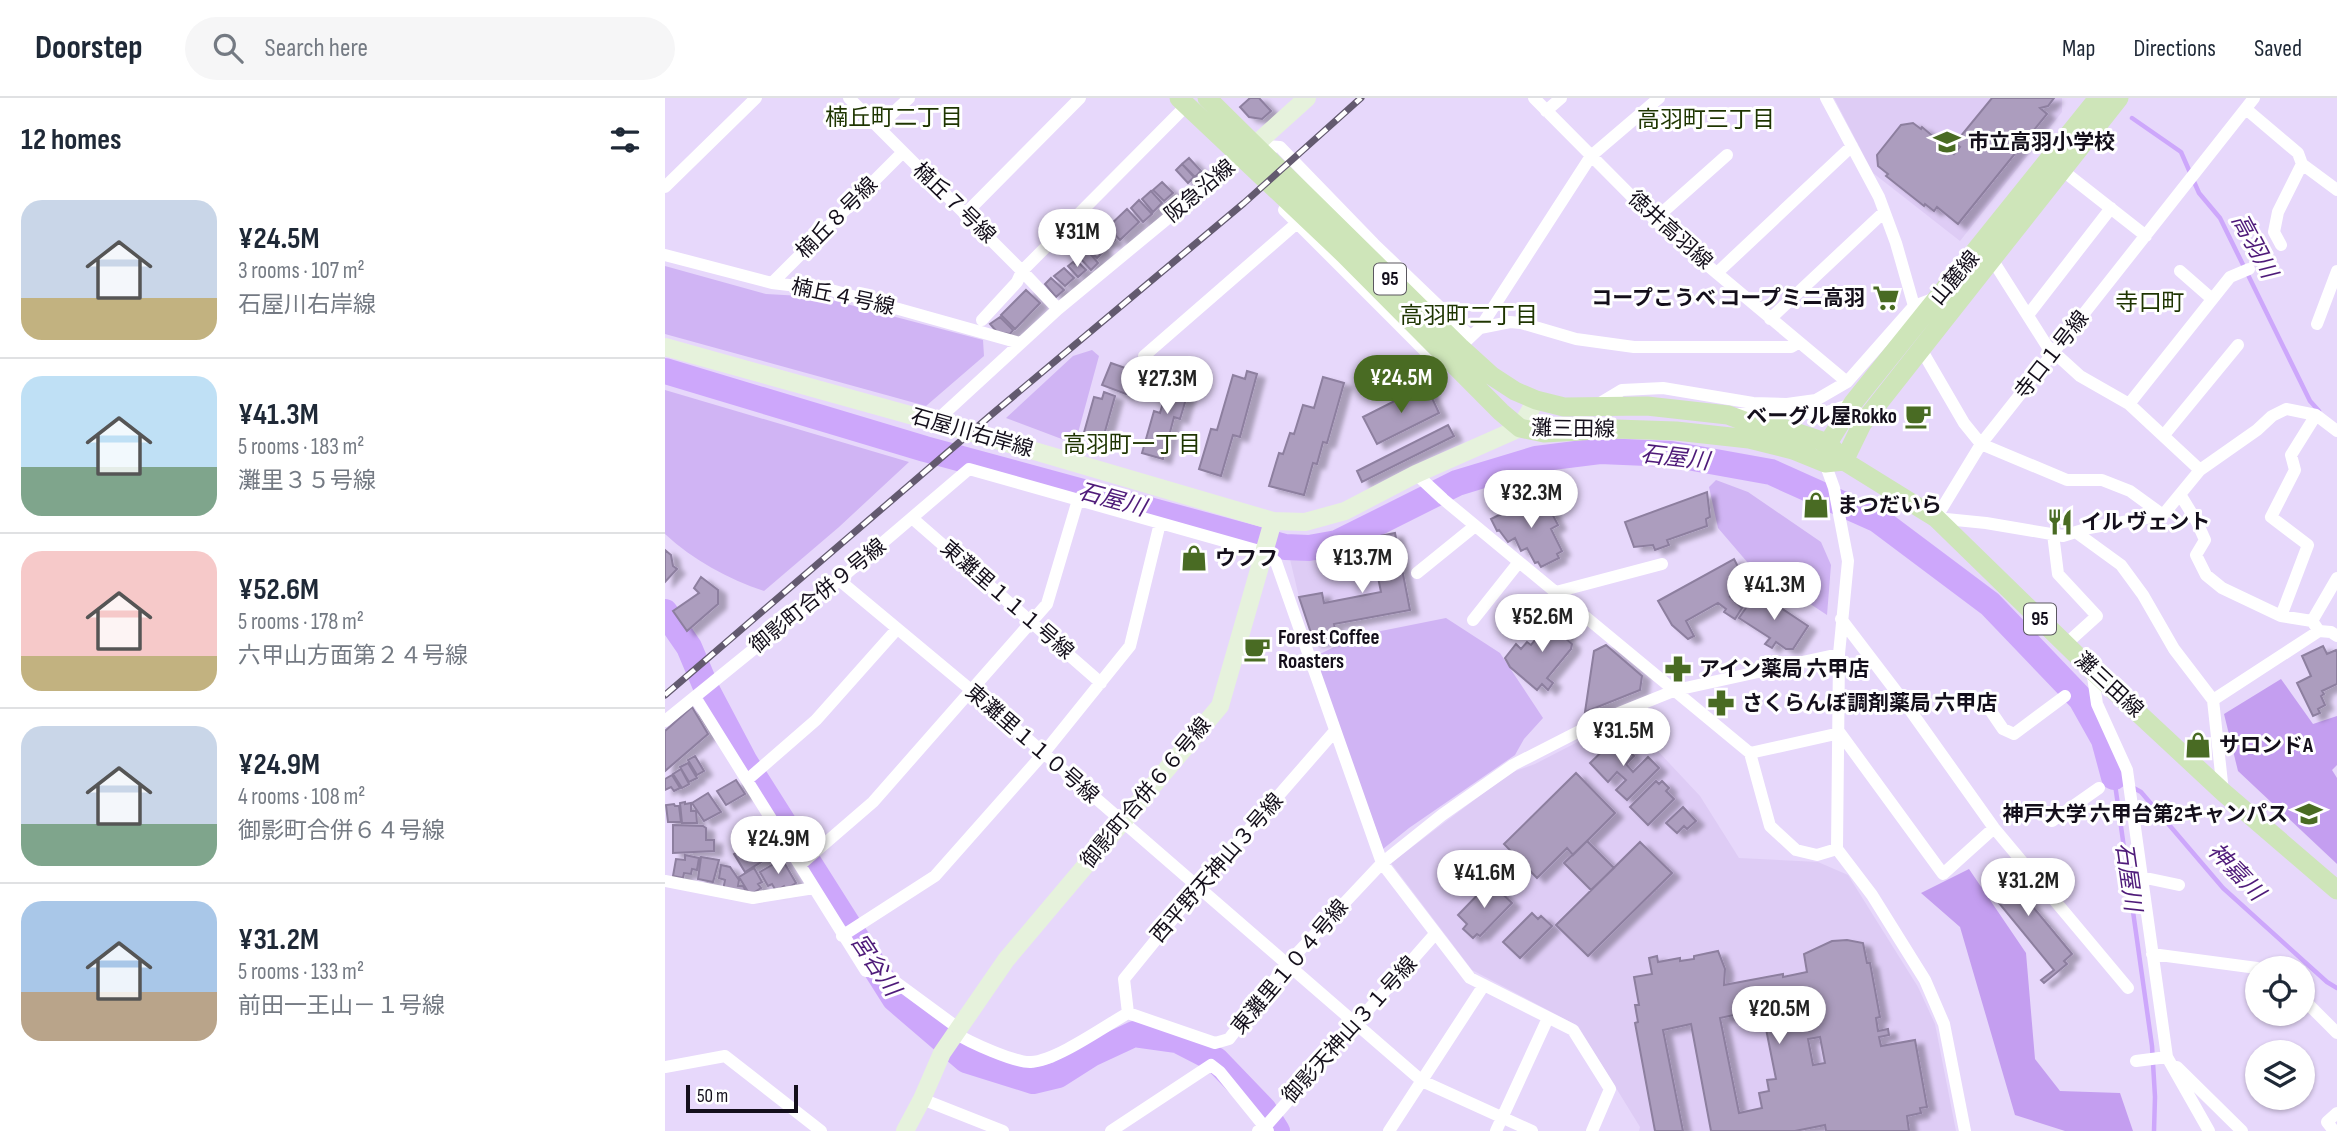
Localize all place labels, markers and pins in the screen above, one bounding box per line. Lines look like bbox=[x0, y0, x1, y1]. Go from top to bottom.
school or university icon: 市立高羽小学校 bbox=[1932, 127, 1962, 157]
place label: 市立高羽小学校 bbox=[1968, 130, 2115, 155]
pin: ¥31M bbox=[1036, 209, 1118, 269]
supermarket icon: コープこうべ コープミニ高羽 bbox=[1871, 283, 1901, 313]
place label: コープこうべ コープミニ高羽 bbox=[1591, 286, 1865, 311]
pin: ¥27.3M bbox=[1110, 356, 1224, 416]
pin: ¥24.5M bbox=[1344, 356, 1458, 415]
cafe icon: ベーグル屋Rokko bbox=[1903, 401, 1933, 431]
place label: ベーグル屋Rokko bbox=[1746, 404, 1897, 429]
pin: ¥32.3M bbox=[1474, 470, 1588, 530]
shop icon: まつだいら bbox=[1801, 490, 1831, 520]
place label: まつだいら bbox=[1837, 493, 1942, 518]
restaurant icon: イル ヴェント bbox=[2045, 507, 2075, 537]
place label: イル ヴェント bbox=[2081, 510, 2210, 535]
pin: ¥13.7M bbox=[1305, 536, 1419, 595]
shop icon: ウフフ bbox=[1179, 543, 1209, 573]
place label: ウフフ bbox=[1215, 546, 1278, 571]
pin: ¥41.3M bbox=[1717, 562, 1831, 622]
pin: ¥52.6M bbox=[1485, 594, 1599, 654]
place label: Forest Coffee Roasters bbox=[1278, 625, 1380, 674]
cafe icon: Forest Coffee Roasters bbox=[1242, 634, 1272, 664]
pharmacy icon: アイン薬局 六甲店 bbox=[1663, 654, 1693, 684]
place label: アイン薬局 六甲店 bbox=[1699, 657, 1869, 682]
pharmacy icon: さくらんぼ調剤薬局 六甲店 bbox=[1706, 688, 1736, 718]
place label: さくらんぼ調剤薬局 六甲店 bbox=[1742, 691, 1997, 716]
pin: ¥31.5M bbox=[1566, 708, 1680, 768]
shop icon: サロンドA bbox=[2183, 730, 2213, 760]
place label: サロンドA bbox=[2219, 733, 2314, 758]
school or university icon: 神戸大学 六甲台第2キャンパス bbox=[2294, 799, 2324, 829]
place label: 神戸大学 六甲台第2キャンパス bbox=[2003, 802, 2288, 827]
pin: ¥24.9M bbox=[721, 816, 835, 876]
pin: ¥41.6M bbox=[1427, 850, 1541, 910]
pin: ¥31.2M bbox=[1971, 858, 2085, 918]
pin: ¥20.5M bbox=[1722, 986, 1836, 1046]

